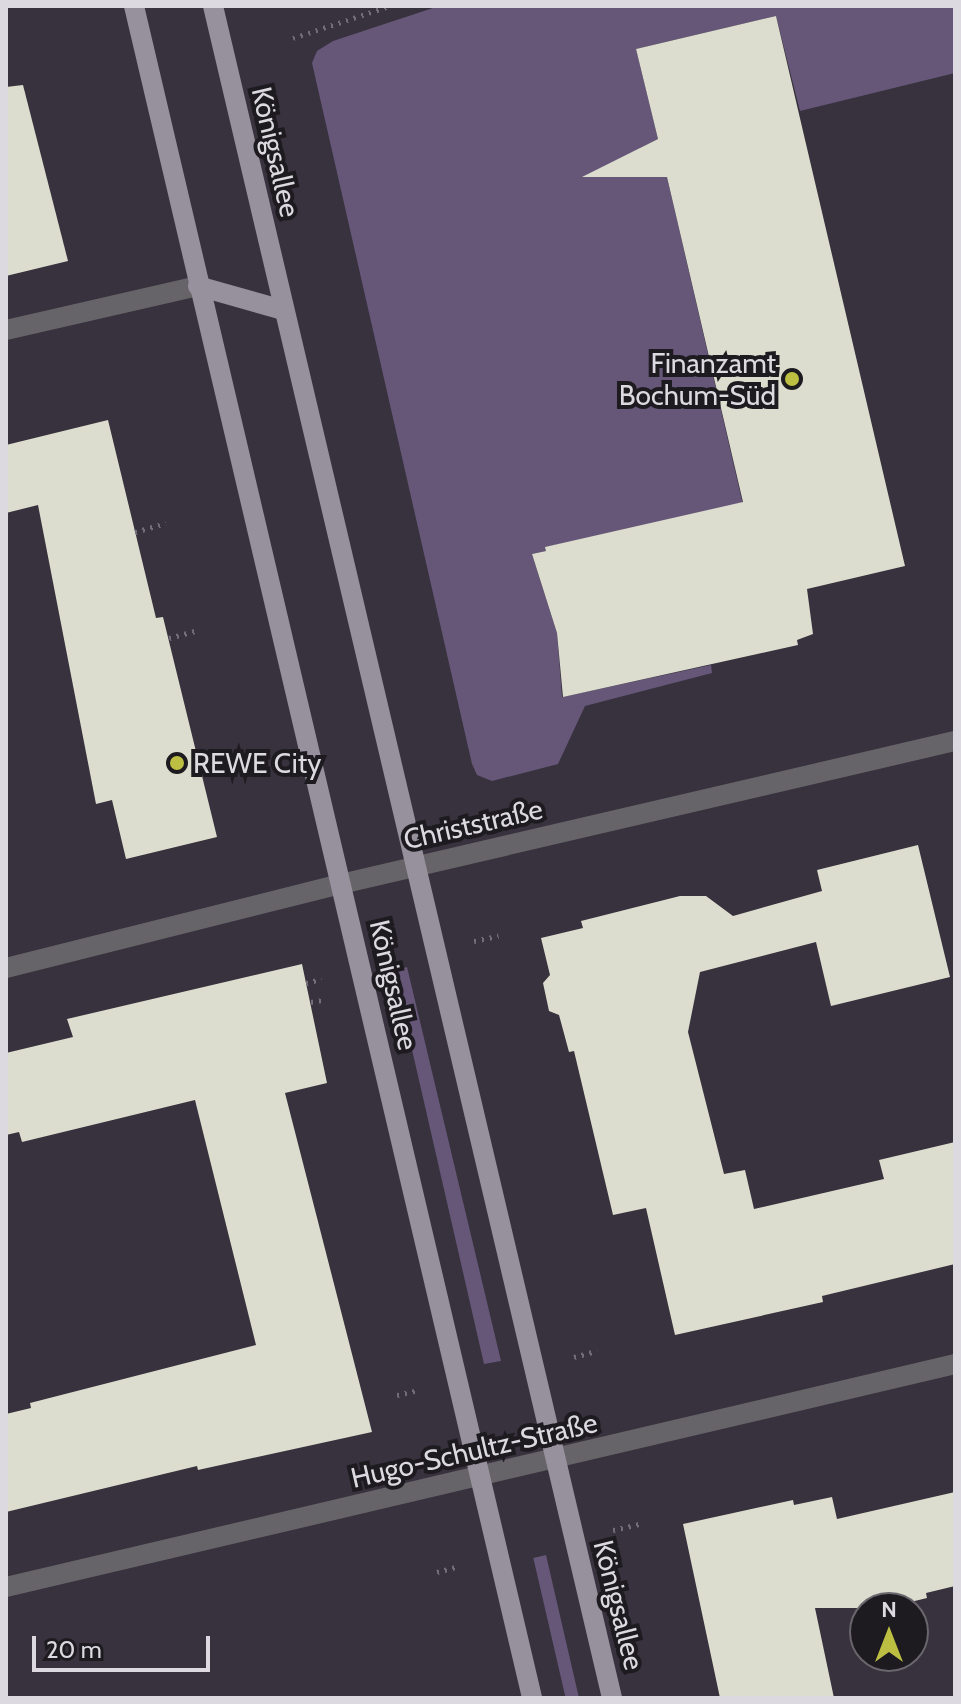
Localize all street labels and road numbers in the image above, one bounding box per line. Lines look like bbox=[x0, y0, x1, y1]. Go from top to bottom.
street label: Königsallee bbox=[245, 84, 307, 220]
street label: Christstraße bbox=[400, 792, 546, 856]
street label: Königsallee bbox=[363, 917, 425, 1053]
street label: Hugo-Schultz-Straße bbox=[348, 1405, 600, 1495]
street label: Königsallee bbox=[587, 1537, 651, 1673]

